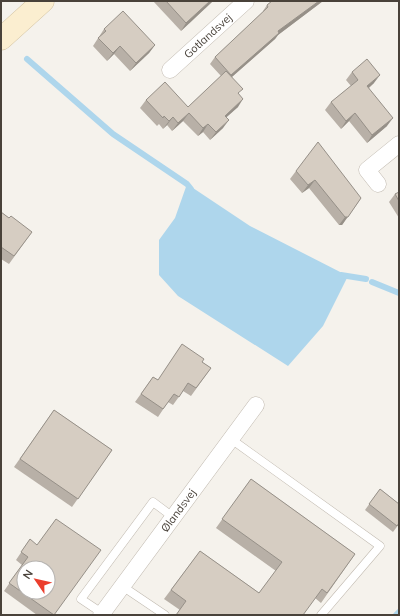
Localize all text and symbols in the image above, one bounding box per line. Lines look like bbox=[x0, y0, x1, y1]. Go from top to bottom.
street label: Gotlandsvej bbox=[181, 10, 235, 61]
street label: Ølandsvej bbox=[158, 486, 199, 535]
north arrow bbox=[16, 560, 56, 600]
text: N bbox=[20, 567, 36, 582]

